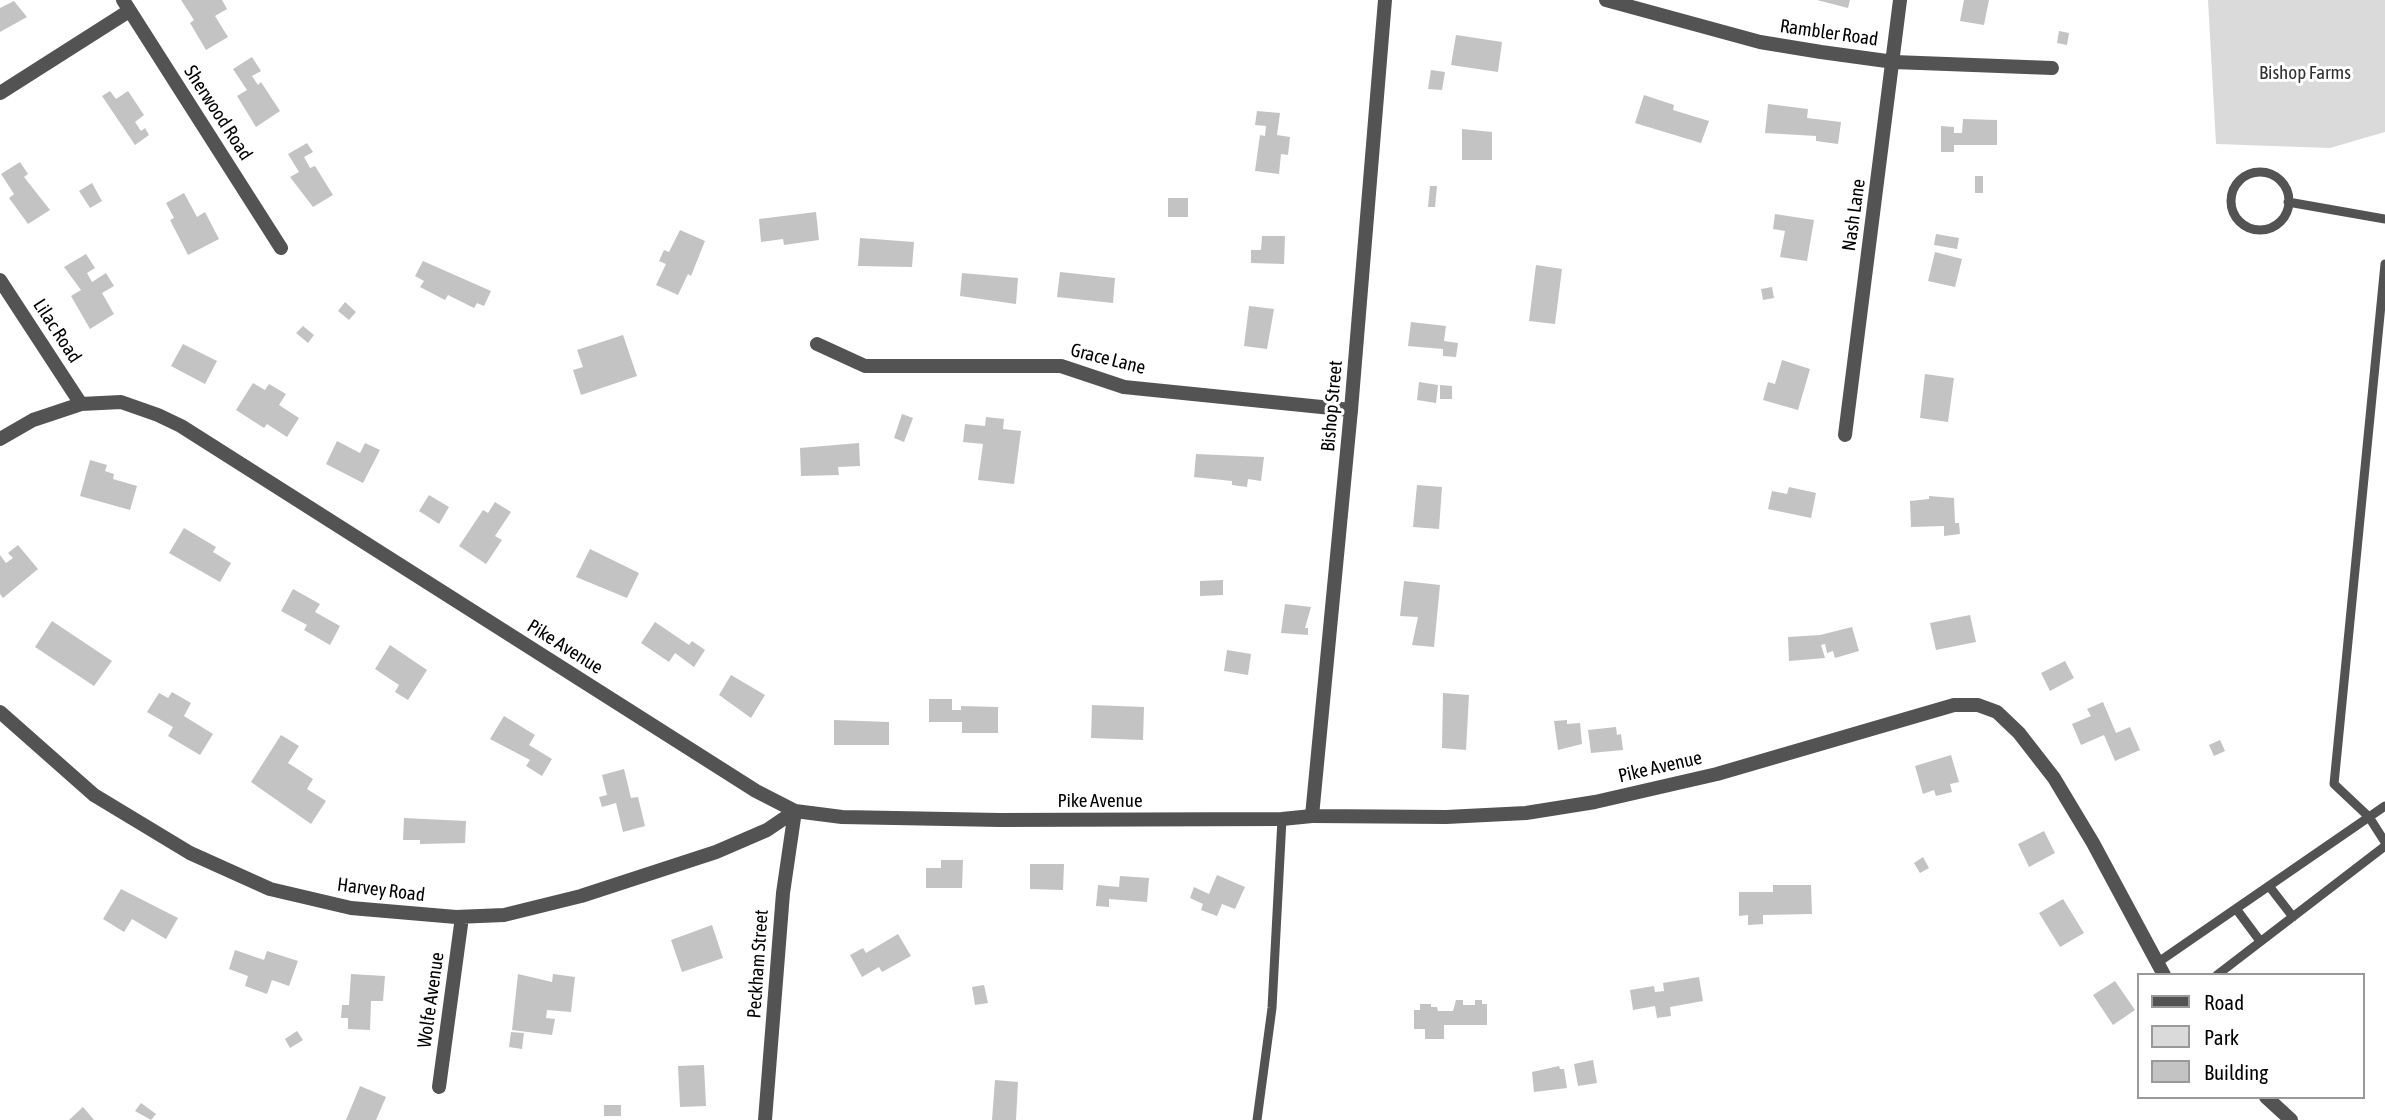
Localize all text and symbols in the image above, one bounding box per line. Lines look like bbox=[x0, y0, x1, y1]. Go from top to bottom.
street label: Rambler Road bbox=[1778, 15, 1880, 51]
street label: Sherwood Road bbox=[179, 61, 257, 165]
park label: Bishop Farms bbox=[2259, 62, 2351, 84]
street label: Nash Lane bbox=[1838, 177, 1870, 253]
street label: Lilac Road bbox=[28, 295, 86, 367]
street label: Grace Lane bbox=[1068, 339, 1148, 379]
street label: Bishop Street bbox=[1317, 359, 1347, 453]
street label: Pike Avenue bbox=[523, 615, 607, 679]
street label: Pike Avenue bbox=[1616, 746, 1704, 788]
street label: Pike Avenue bbox=[1057, 790, 1143, 812]
street label: Harvey Road bbox=[336, 873, 426, 907]
street label: Peckham Street bbox=[743, 909, 773, 1019]
street label: Wolfe Avenue bbox=[413, 951, 449, 1049]
legend bbox=[2136, 973, 2364, 1099]
text: Road bbox=[2204, 990, 2244, 1014]
text: Park bbox=[2204, 1025, 2239, 1049]
text: Building bbox=[2204, 1060, 2268, 1084]

